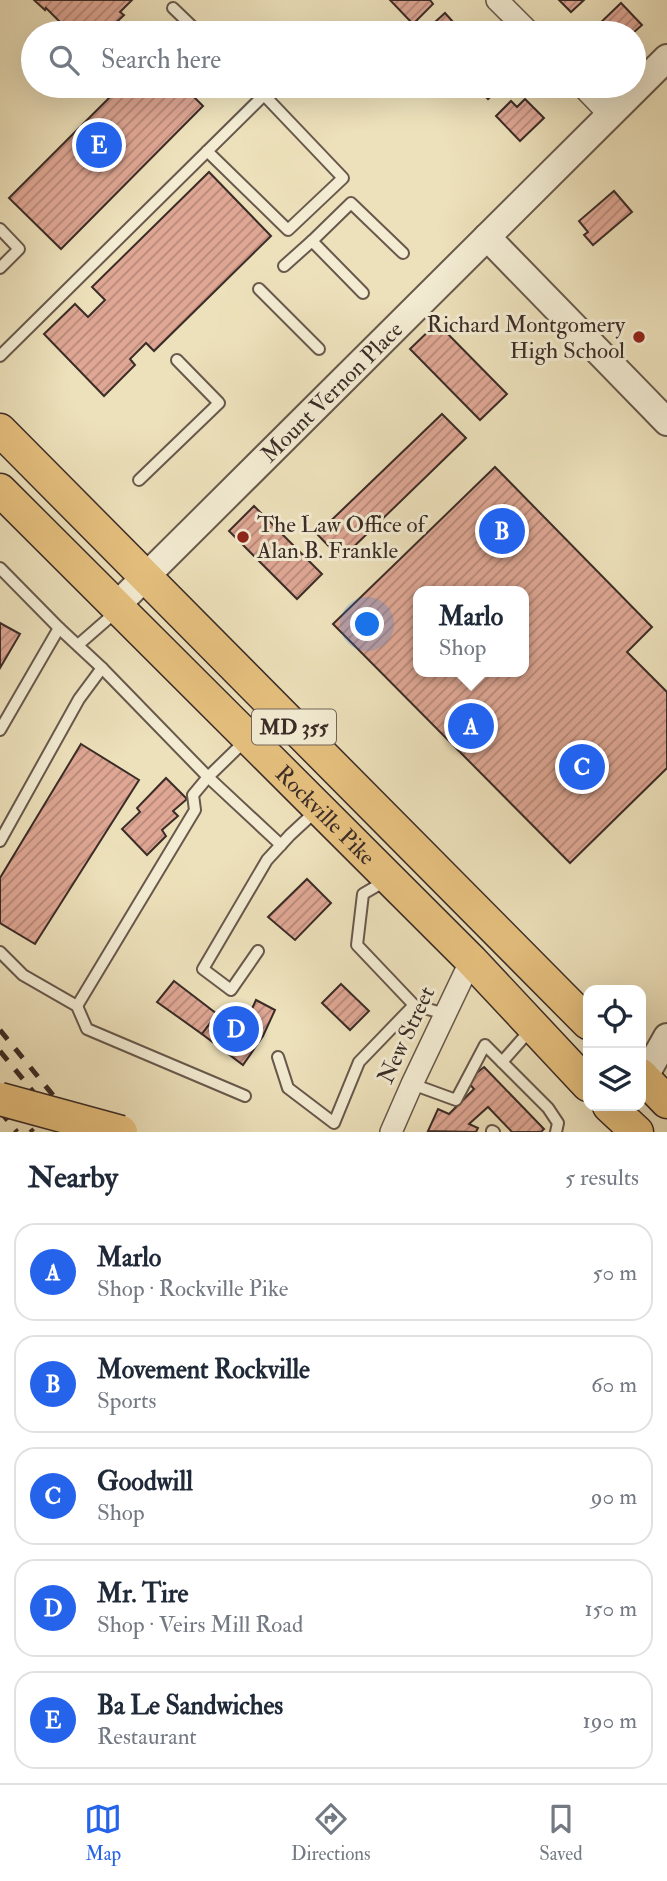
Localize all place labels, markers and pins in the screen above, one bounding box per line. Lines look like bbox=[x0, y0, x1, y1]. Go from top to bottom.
pin: E bbox=[76, 119, 122, 171]
place label: Richard Montgomery High School bbox=[427, 310, 626, 365]
marker: Richard Montgomery High School bbox=[631, 329, 647, 345]
pin: B bbox=[479, 505, 525, 557]
place label: The Law Office of Alan B. Frankle bbox=[256, 510, 429, 565]
marker: The Law Office of Alan B. Frankle bbox=[235, 529, 251, 545]
pin: A bbox=[448, 700, 494, 752]
pin: C bbox=[559, 741, 605, 793]
pin: D bbox=[213, 1003, 259, 1055]

